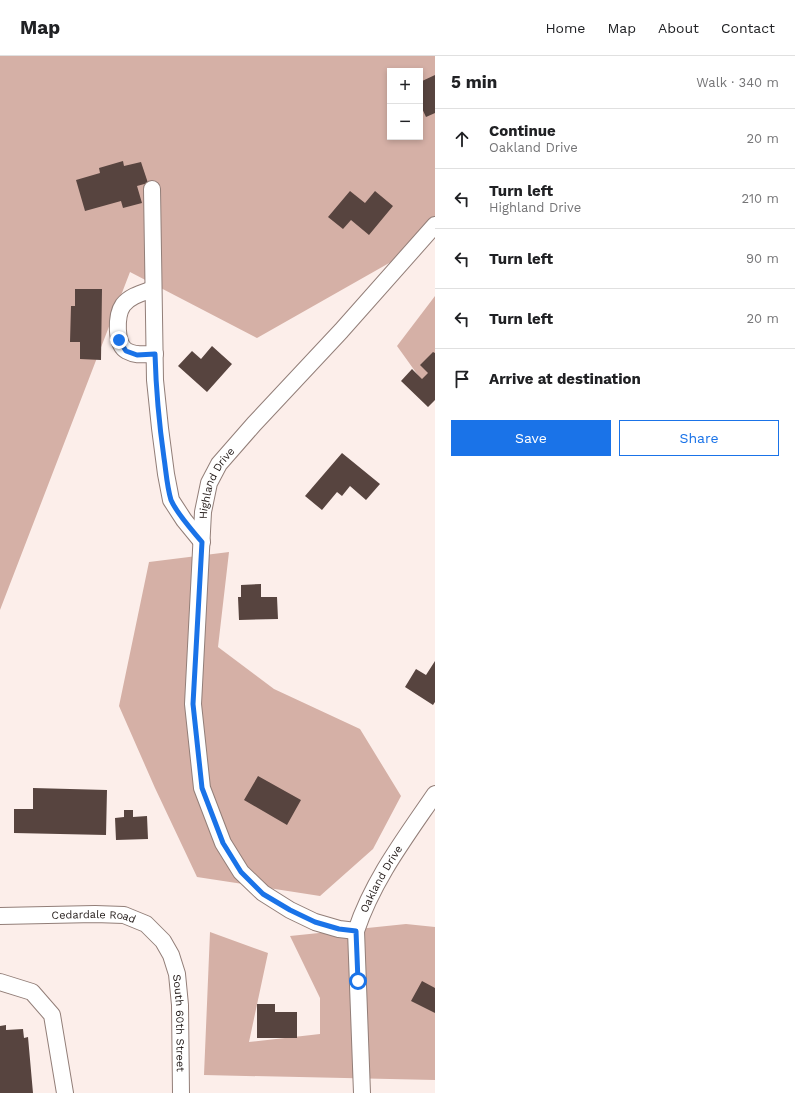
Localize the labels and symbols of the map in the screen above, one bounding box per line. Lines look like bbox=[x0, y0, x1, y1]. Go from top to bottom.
route end bbox=[110, 331, 128, 349]
street label: Highland Drive bbox=[197, 445, 238, 519]
street label: Oakland Drive bbox=[358, 843, 405, 915]
street label: Cedardale Road bbox=[51, 908, 138, 926]
route start bbox=[349, 972, 367, 990]
street label: South 60th Street bbox=[170, 974, 187, 1072]

